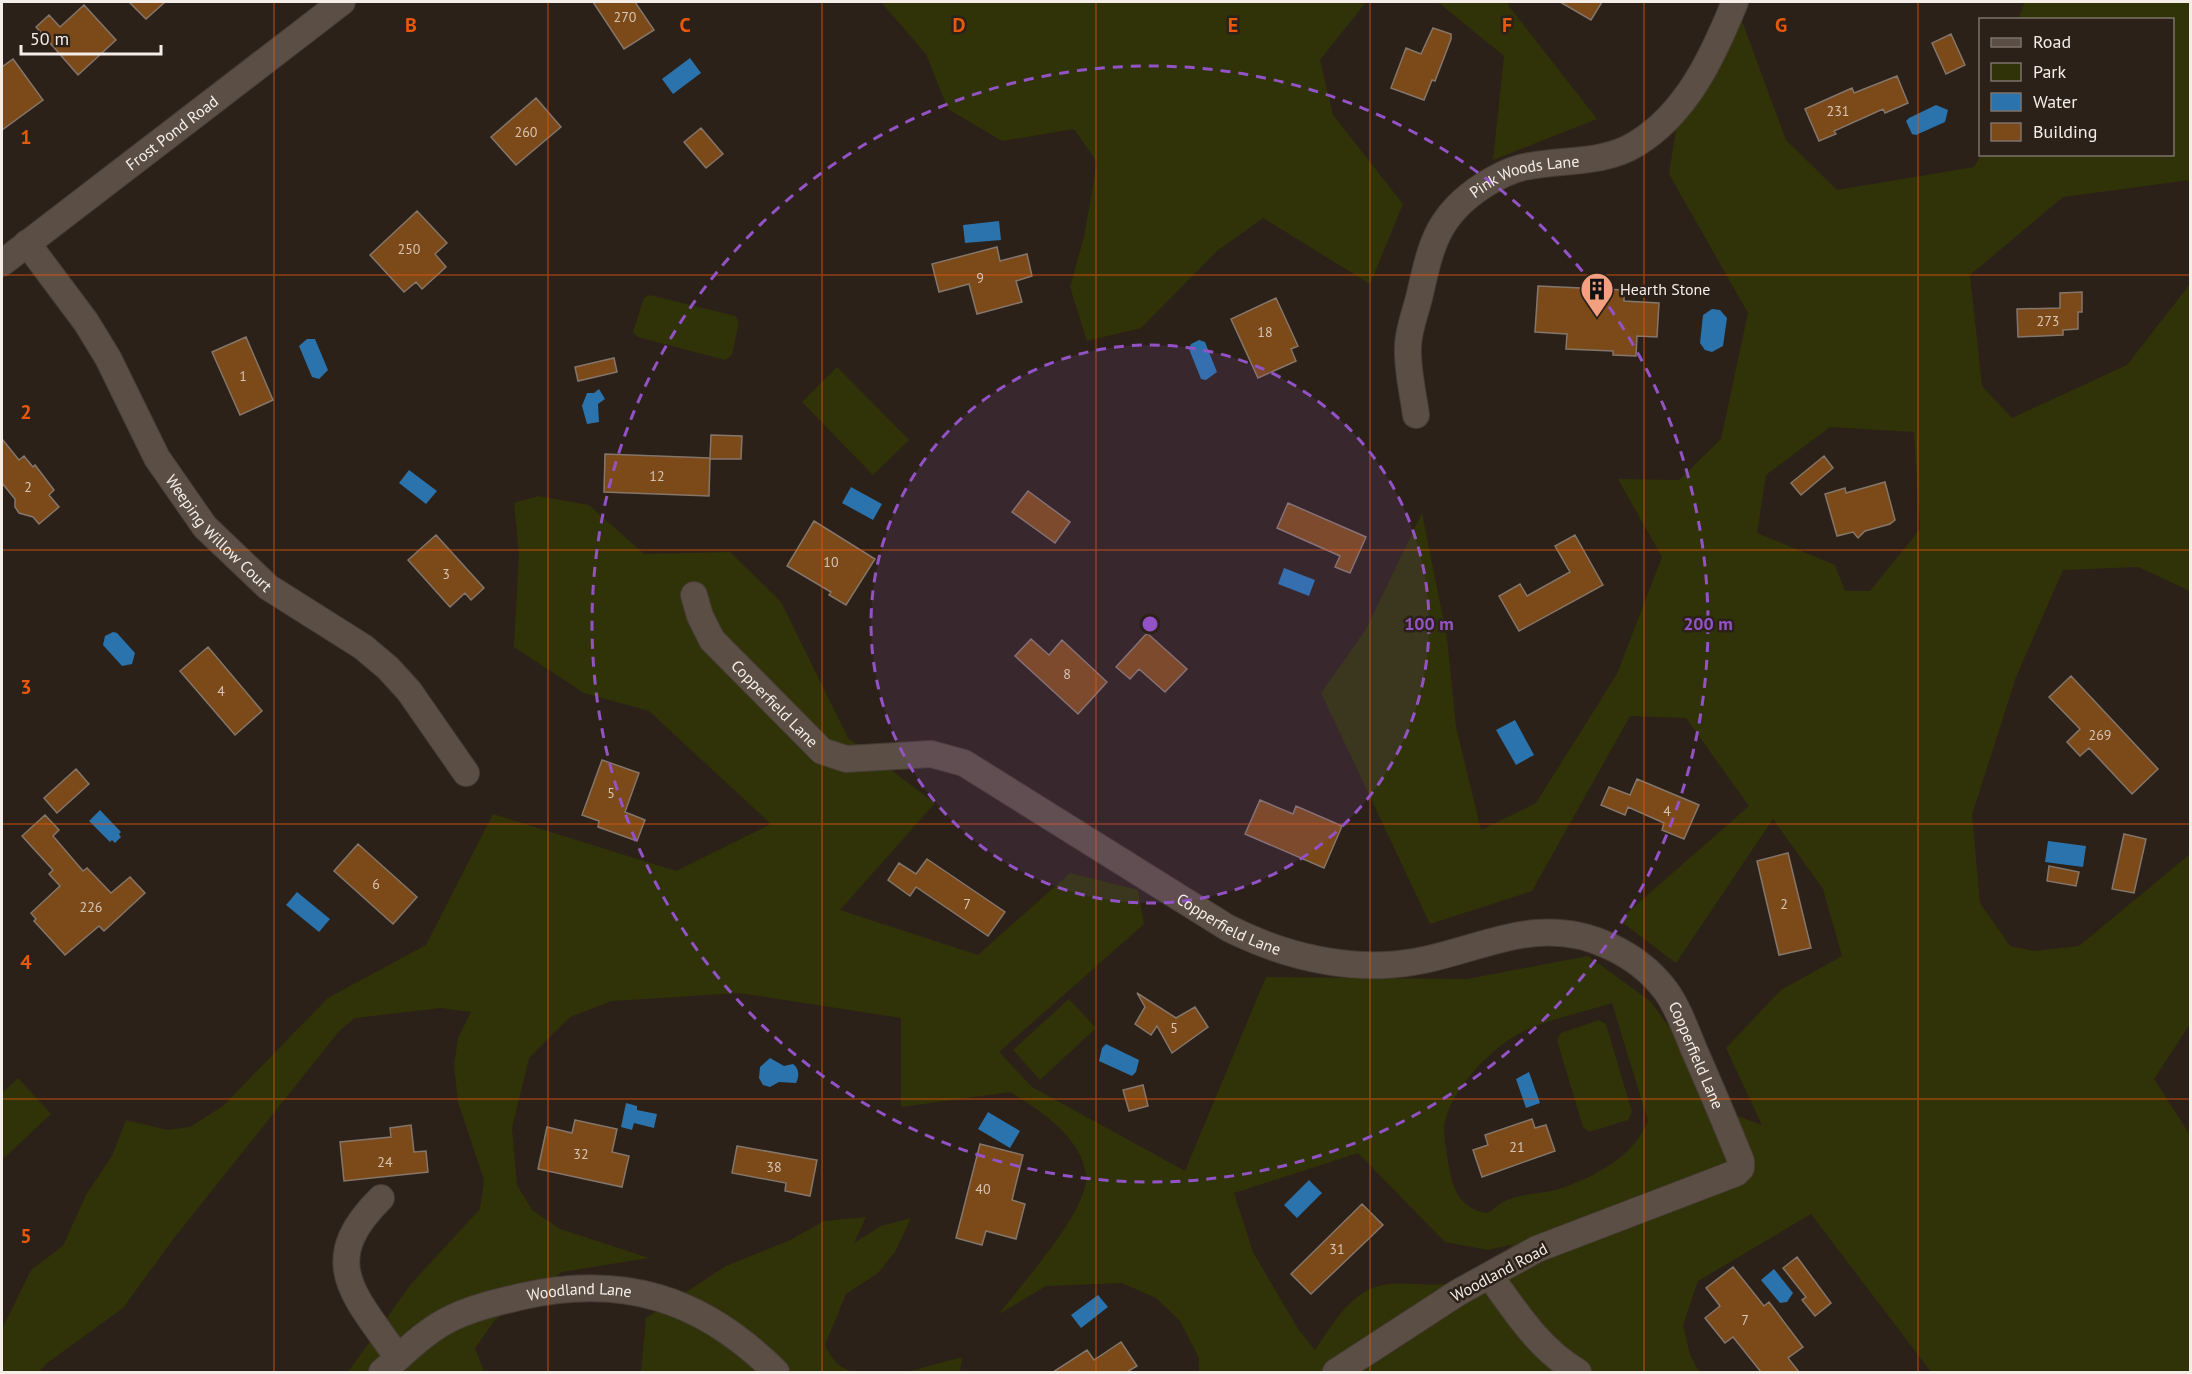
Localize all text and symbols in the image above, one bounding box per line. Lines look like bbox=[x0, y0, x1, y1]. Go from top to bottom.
house number: 270 bbox=[614, 8, 637, 26]
text: B bbox=[405, 12, 417, 38]
text: C bbox=[679, 12, 691, 38]
text: D bbox=[953, 12, 966, 38]
text: E bbox=[1228, 12, 1238, 38]
text: F bbox=[1502, 12, 1512, 38]
text: G bbox=[1775, 12, 1787, 38]
scale bar bbox=[21, 18, 160, 56]
legend bbox=[1979, 18, 2174, 156]
text: 50 m bbox=[30, 27, 69, 50]
text: Road bbox=[2033, 30, 2071, 53]
text: Park bbox=[2033, 60, 2066, 83]
text: Water bbox=[2033, 90, 2077, 113]
street label: Frost Pond Road bbox=[122, 91, 222, 175]
house number: 231 bbox=[1827, 102, 1849, 120]
text: Building bbox=[2033, 120, 2097, 143]
house number: 260 bbox=[515, 123, 538, 141]
text: 1 bbox=[20, 124, 32, 150]
street label: Pink Woods Lane bbox=[1465, 150, 1580, 202]
house number: 250 bbox=[398, 240, 421, 258]
house number: 9 bbox=[976, 269, 984, 287]
building icon: Hearth Stone bbox=[1579, 271, 1615, 318]
place label: Hearth Stone bbox=[1620, 279, 1710, 299]
house number: 273 bbox=[2037, 312, 2059, 330]
house number: 18 bbox=[1257, 323, 1273, 341]
house number: 1 bbox=[239, 367, 247, 385]
text: 2 bbox=[20, 399, 32, 425]
house number: 12 bbox=[649, 467, 665, 485]
street label: Weeping Willow Court bbox=[162, 471, 277, 596]
house number: 2 bbox=[24, 478, 32, 496]
house number: 10 bbox=[823, 553, 839, 571]
house number: 3 bbox=[442, 565, 450, 583]
text: 100 m bbox=[1404, 612, 1454, 635]
text: 200 m bbox=[1683, 612, 1733, 635]
centre of rings bbox=[1140, 614, 1160, 634]
street label: Copperfield Lane bbox=[727, 655, 823, 751]
house number: 8 bbox=[1063, 665, 1071, 683]
text: 3 bbox=[20, 674, 32, 700]
house number: 4 bbox=[217, 682, 225, 700]
house number: 269 bbox=[2089, 726, 2111, 744]
house number: 5 bbox=[607, 784, 615, 802]
house number: 4 bbox=[1663, 802, 1671, 820]
house number: 6 bbox=[372, 875, 380, 893]
street label: Copperfield Lane bbox=[1173, 889, 1284, 959]
house number: 7 bbox=[963, 895, 971, 913]
house number: 2 bbox=[1780, 895, 1788, 913]
house number: 226 bbox=[80, 898, 102, 916]
text: 4 bbox=[20, 949, 32, 975]
street label: Copperfield Lane bbox=[1664, 998, 1728, 1112]
house number: 5 bbox=[1170, 1019, 1178, 1037]
house number: 21 bbox=[1509, 1138, 1525, 1156]
house number: 32 bbox=[573, 1145, 589, 1163]
house number: 24 bbox=[377, 1153, 393, 1171]
house number: 38 bbox=[766, 1158, 782, 1176]
house number: 40 bbox=[975, 1180, 991, 1198]
text: 5 bbox=[20, 1223, 32, 1249]
street label: Woodland Road bbox=[1447, 1238, 1551, 1306]
house number: 31 bbox=[1329, 1240, 1345, 1258]
street label: Woodland Lane bbox=[525, 1278, 633, 1305]
house number: 7 bbox=[1741, 1311, 1749, 1329]

